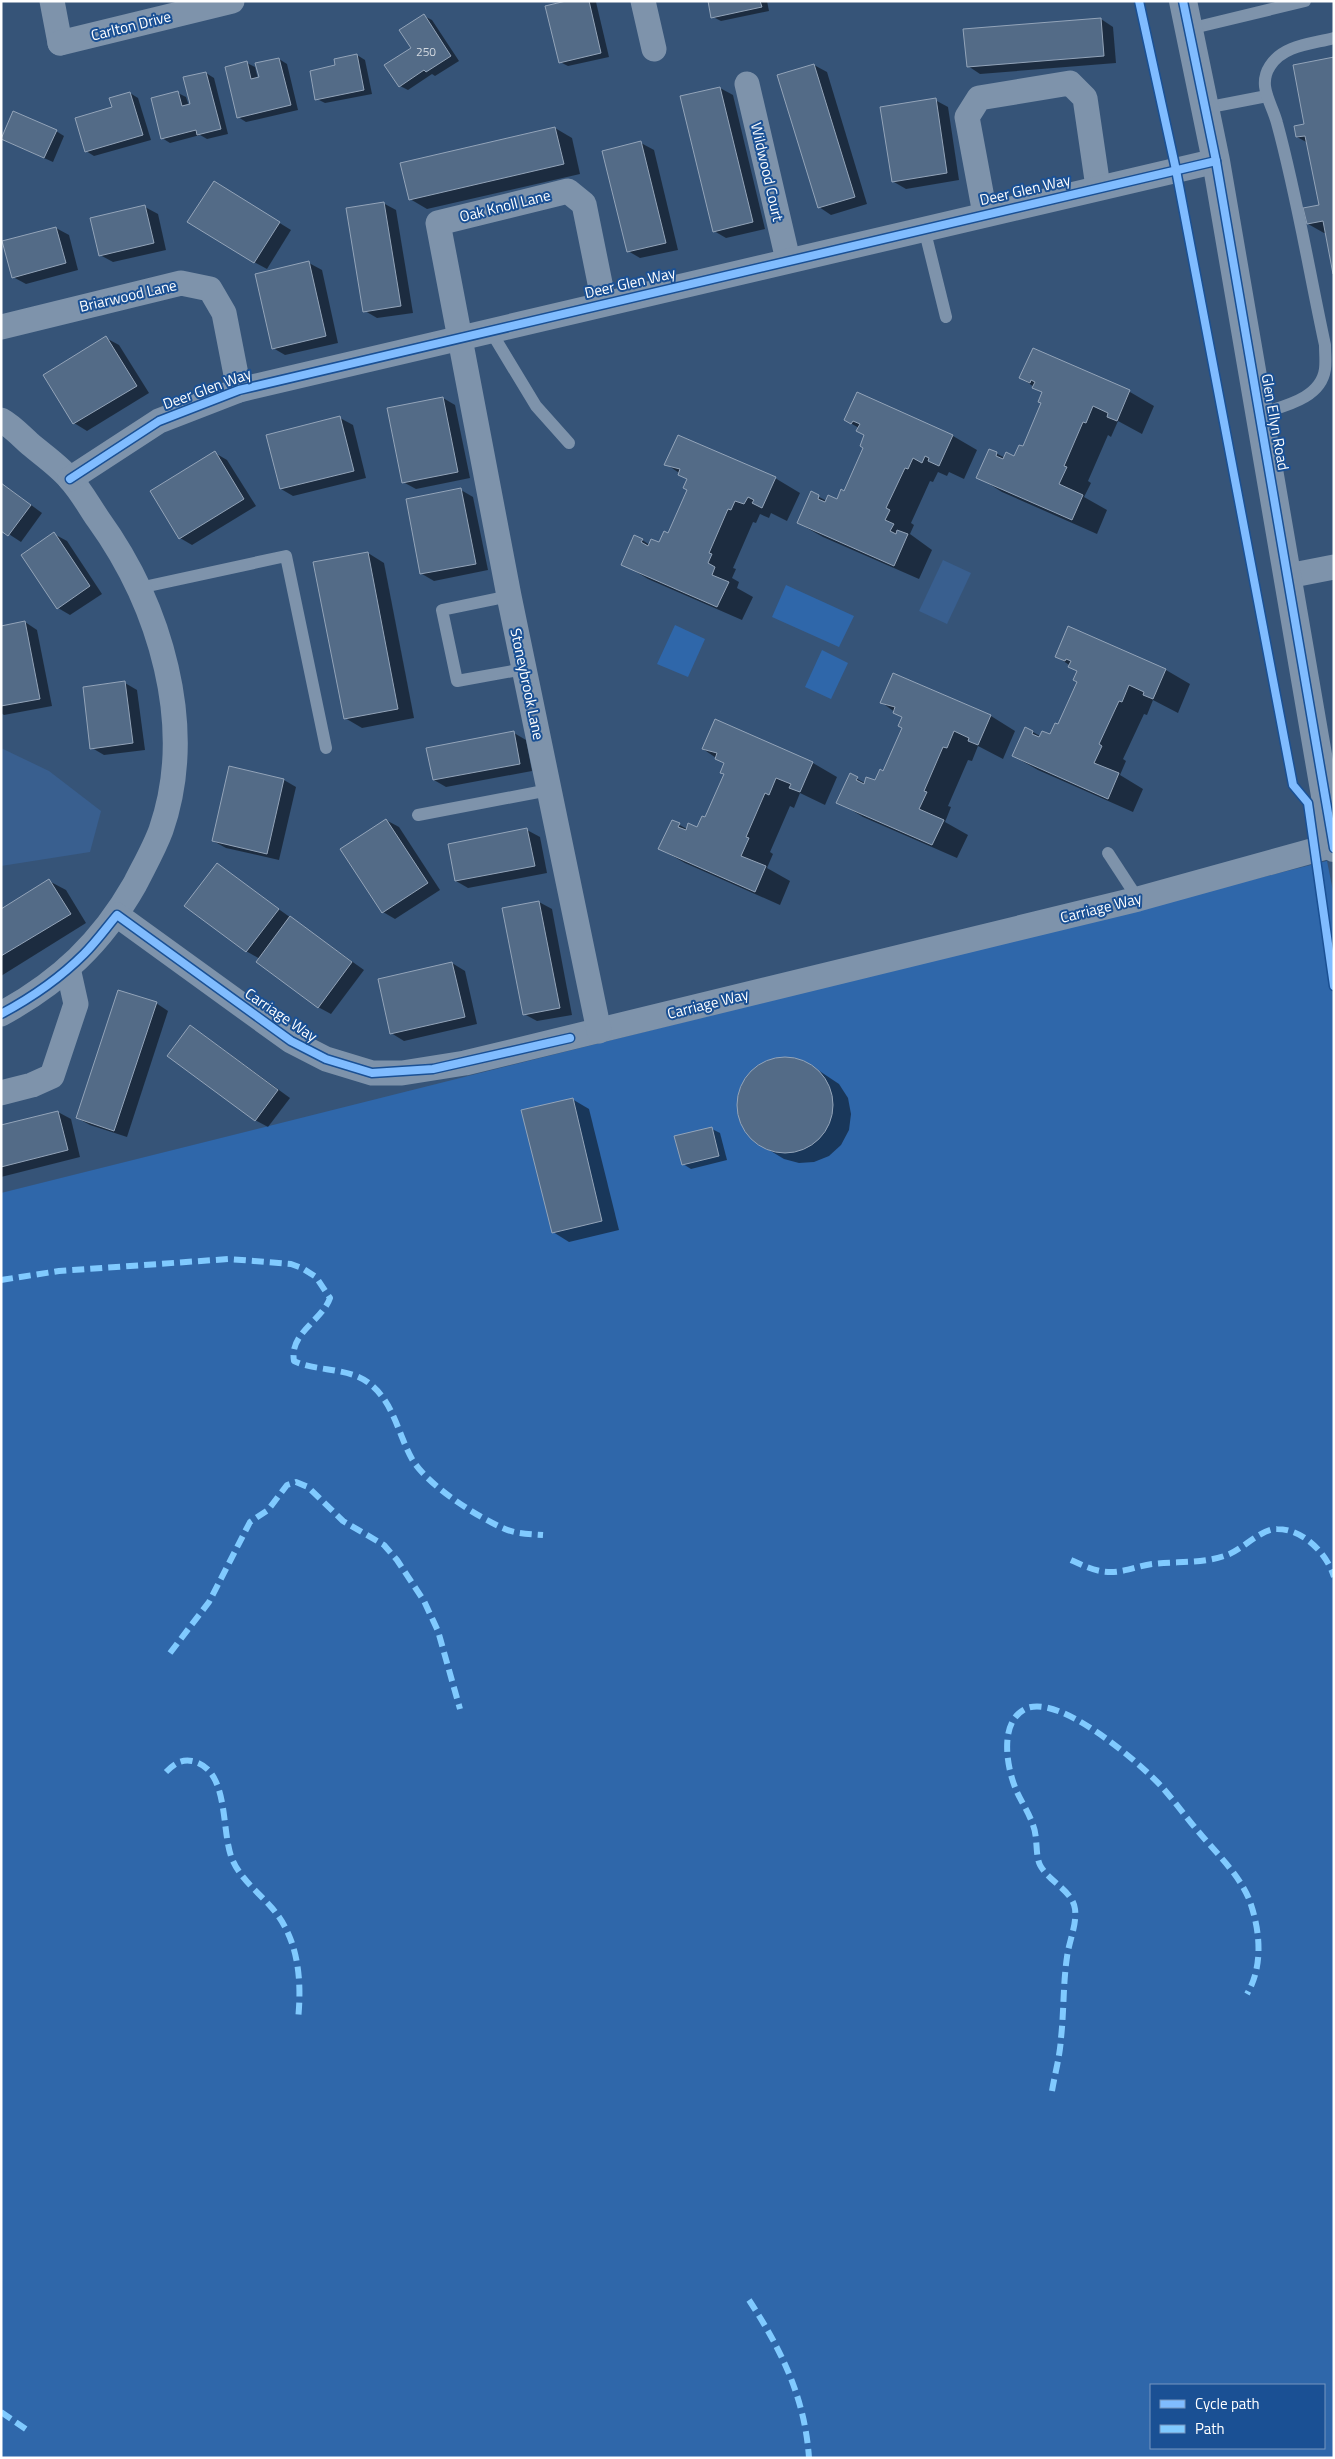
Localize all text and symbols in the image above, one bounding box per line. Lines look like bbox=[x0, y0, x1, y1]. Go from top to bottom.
street label: Carlton Drive bbox=[88, 4, 173, 47]
house number: 250 bbox=[416, 42, 436, 61]
street label: Wildwood Court bbox=[745, 120, 790, 224]
street label: Deer Glen Way bbox=[977, 168, 1073, 211]
street label: Oak Knoll Lane bbox=[457, 183, 553, 228]
street label: Deer Glen Way bbox=[582, 261, 678, 304]
street label: Briarwood Lane bbox=[77, 273, 179, 318]
street label: Deer Glen Way bbox=[159, 362, 254, 415]
street label: Glen Ellyn Road bbox=[1256, 372, 1295, 472]
street label: Stoneybrook Lane bbox=[504, 626, 551, 742]
street label: Carriage Way bbox=[1058, 886, 1144, 929]
street label: Carriage Way bbox=[240, 982, 322, 1047]
street label: Carriage Way bbox=[665, 982, 751, 1025]
legend bbox=[1150, 2384, 1325, 2449]
text: Cycle path bbox=[1195, 2392, 1260, 2415]
text: Path bbox=[1195, 2417, 1225, 2440]

